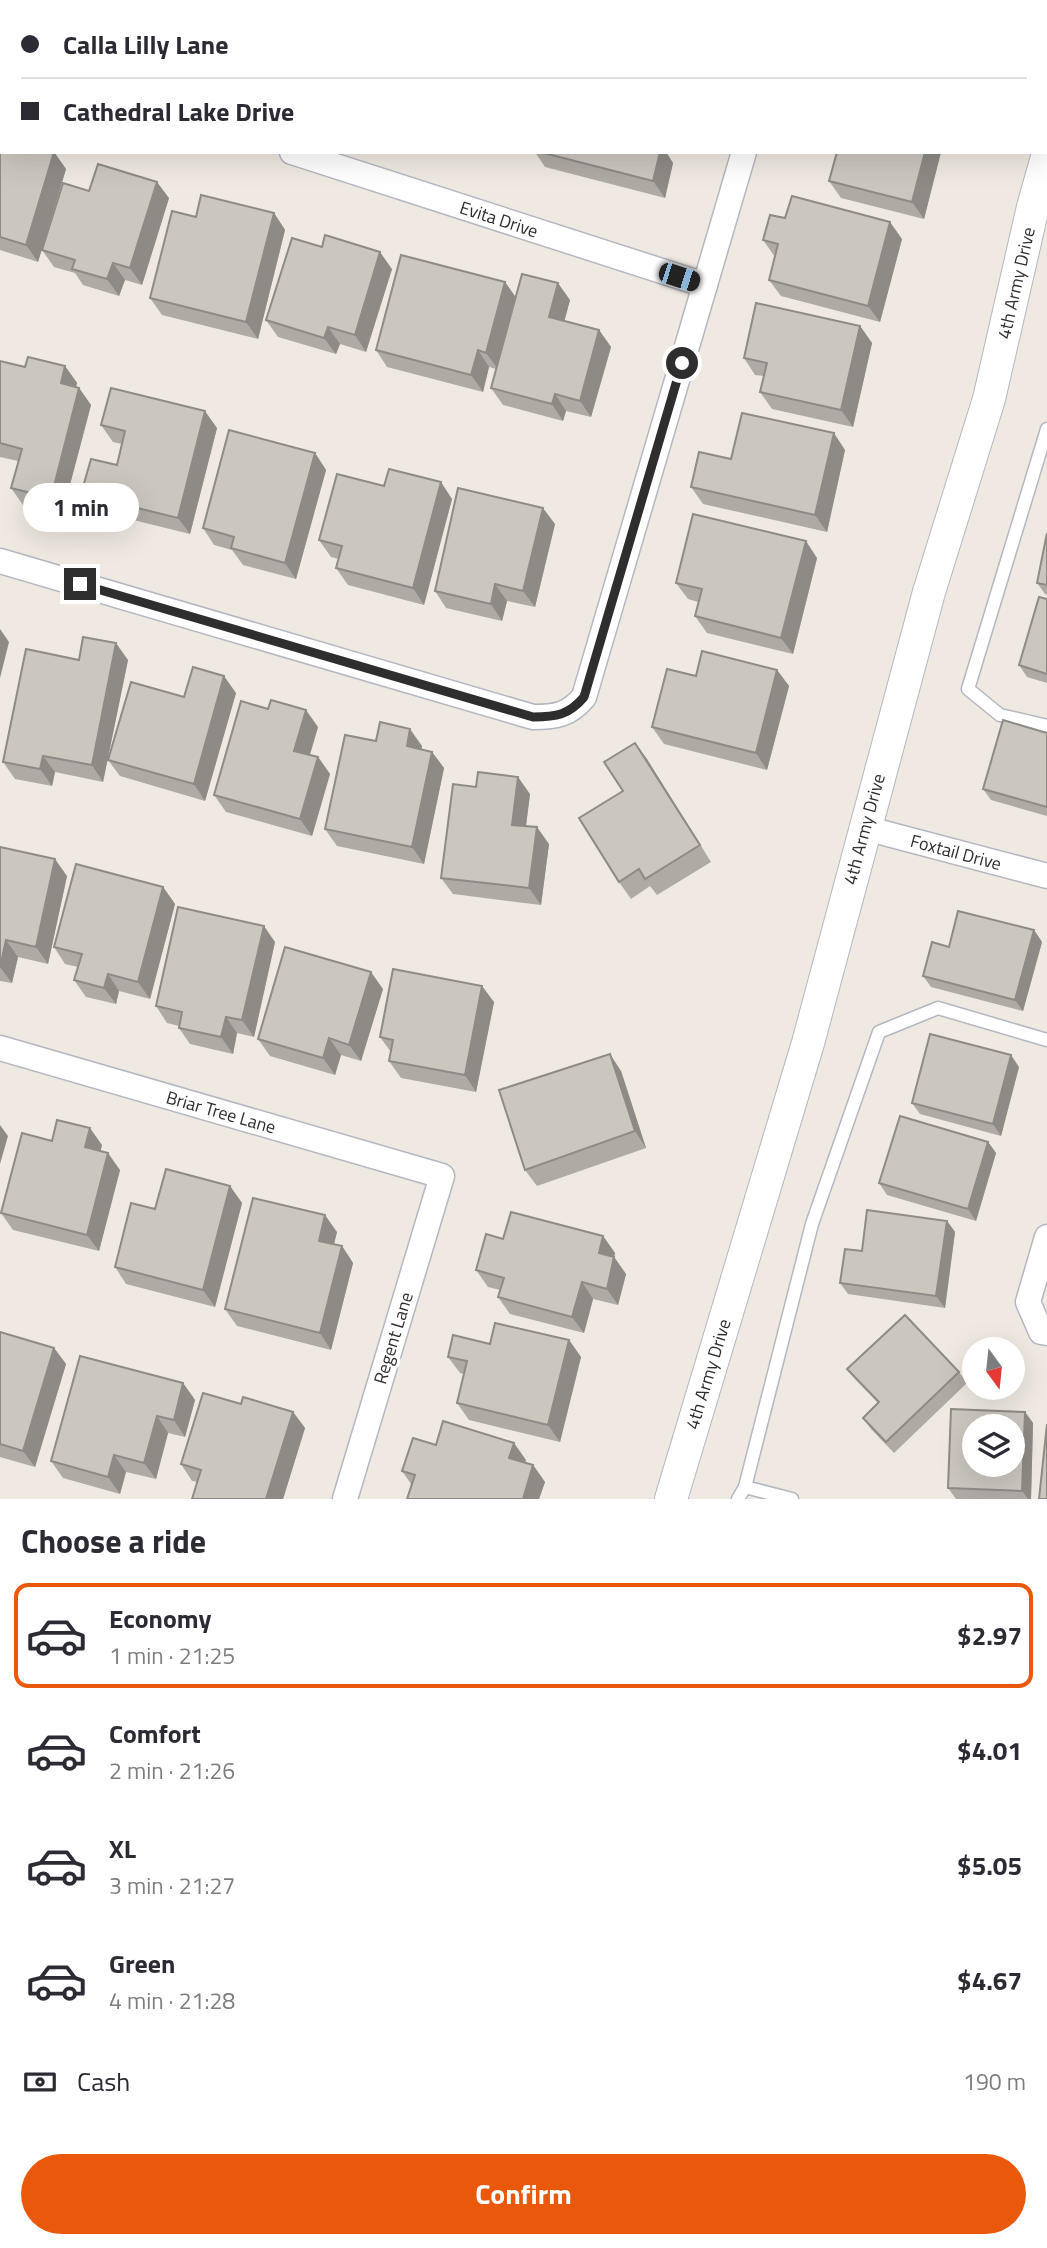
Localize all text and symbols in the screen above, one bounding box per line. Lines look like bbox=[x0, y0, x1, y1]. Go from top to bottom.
text: Calla Lilly Lane bbox=[63, 25, 228, 64]
text: Cathedral Lake Drive bbox=[63, 92, 294, 131]
street label: Evita Drive bbox=[456, 194, 542, 244]
street label: 4th Army Drive bbox=[990, 224, 1042, 342]
car bbox=[656, 261, 703, 293]
route start bbox=[666, 347, 698, 379]
callout: 1 min bbox=[22, 482, 138, 532]
text: 1 min bbox=[53, 490, 109, 525]
route end bbox=[64, 568, 96, 600]
street label: 4th Army Drive bbox=[836, 770, 892, 888]
street label: Foxtail Drive bbox=[907, 827, 1005, 877]
street label: Briar Tree Lane bbox=[163, 1083, 279, 1141]
street label: Regent Lane bbox=[366, 1289, 420, 1387]
street label: 4th Army Drive bbox=[678, 1316, 738, 1432]
north arrow bbox=[962, 1337, 1026, 1400]
map controls bbox=[962, 1337, 1025, 1477]
button: layers bbox=[962, 1414, 1025, 1477]
text: Choose a ride bbox=[21, 1517, 206, 1565]
text: Economy bbox=[109, 1599, 211, 1638]
icon: car bbox=[25, 1604, 88, 1667]
text: $2.97 bbox=[957, 1616, 1022, 1655]
text: 1 min · 21:25 bbox=[109, 1638, 235, 1673]
text: Comfort bbox=[109, 1714, 201, 1753]
icon: car bbox=[25, 1719, 88, 1782]
text: $4.01 bbox=[957, 1731, 1022, 1770]
text: 2 min · 21:26 bbox=[109, 1753, 235, 1788]
text: XL bbox=[109, 1829, 136, 1868]
icon: car bbox=[25, 1834, 88, 1897]
text: $5.05 bbox=[957, 1846, 1022, 1885]
text: 3 min · 21:27 bbox=[109, 1868, 235, 1903]
text: Green bbox=[109, 1944, 175, 1983]
icon: car bbox=[25, 1949, 88, 2012]
text: $4.67 bbox=[957, 1961, 1022, 2000]
text: 4 min · 21:28 bbox=[109, 1983, 235, 2018]
text: Cash bbox=[77, 2062, 130, 2101]
icon: cash bbox=[21, 2063, 59, 2101]
text: 190 m bbox=[963, 2064, 1026, 2099]
button: Confirm bbox=[21, 2154, 1026, 2234]

